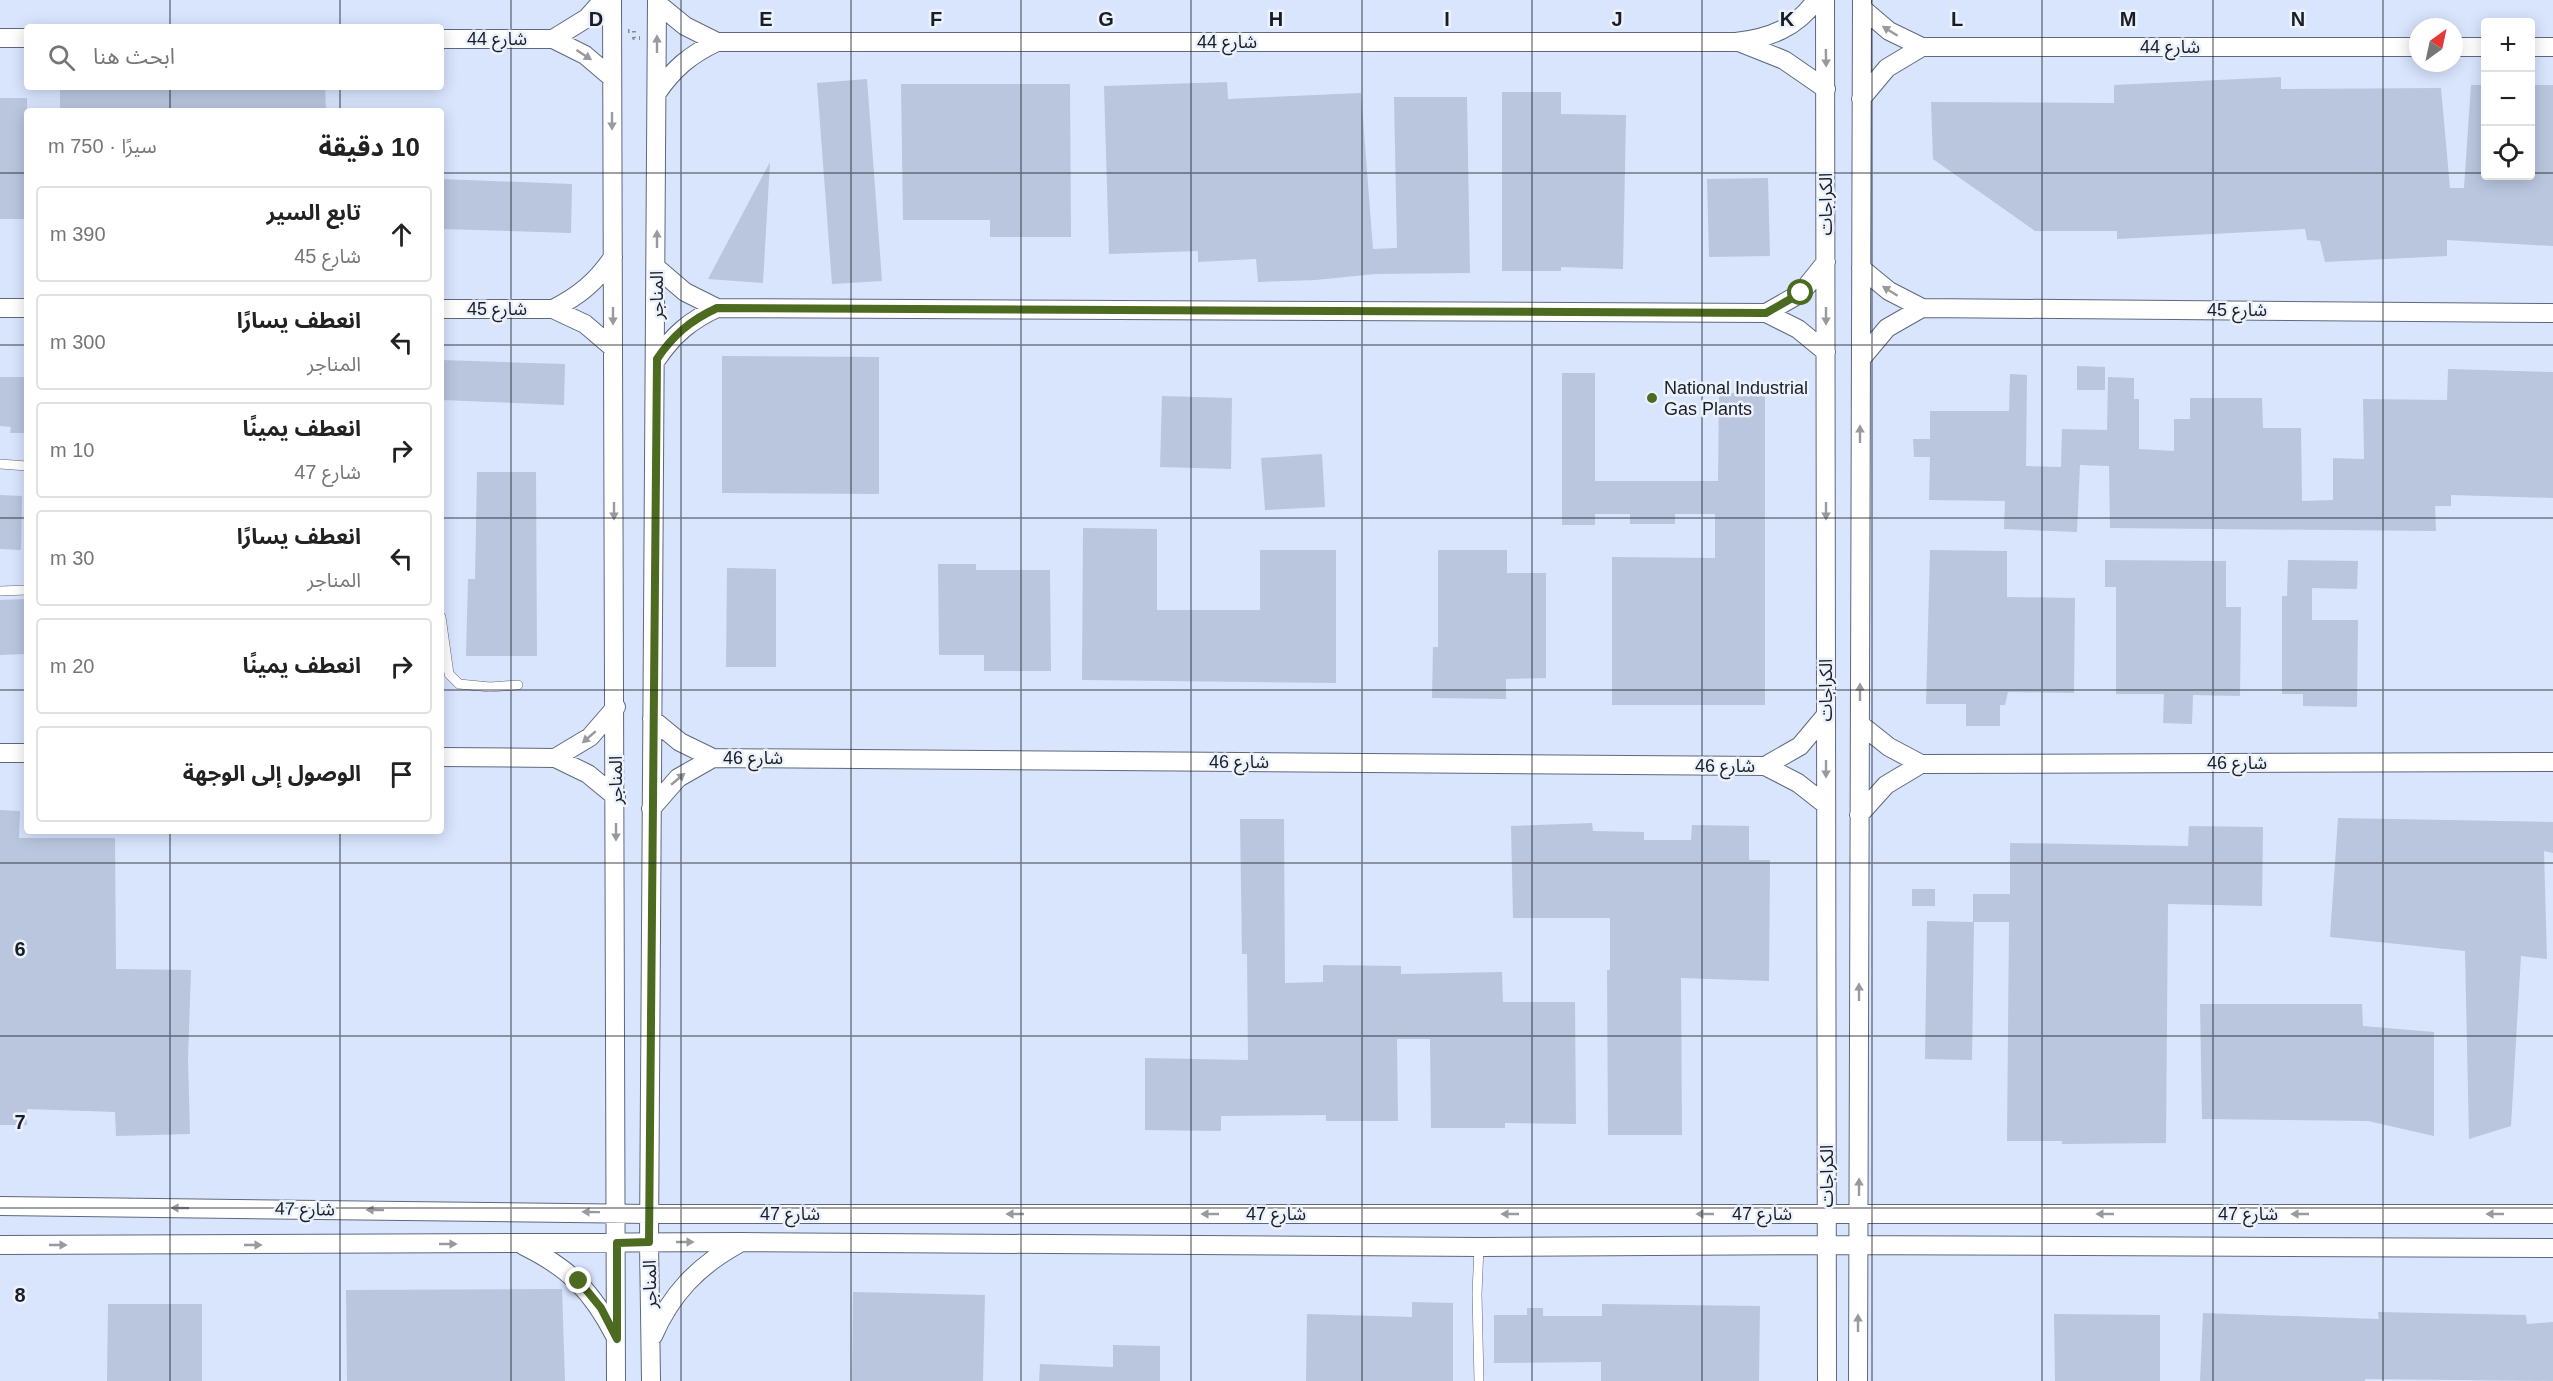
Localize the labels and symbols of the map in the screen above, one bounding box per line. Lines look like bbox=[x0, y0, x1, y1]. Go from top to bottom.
text: D bbox=[589, 8, 603, 30]
text: E bbox=[759, 8, 773, 30]
text: F bbox=[930, 8, 942, 30]
text: G bbox=[1098, 8, 1114, 30]
text: H bbox=[1269, 8, 1283, 30]
text: I bbox=[1444, 8, 1450, 30]
text: J bbox=[1611, 8, 1623, 30]
text: K bbox=[1780, 8, 1795, 30]
text: L bbox=[1951, 8, 1963, 30]
text: M bbox=[2120, 8, 2136, 30]
text: N bbox=[2291, 8, 2305, 30]
north arrow bbox=[2409, 18, 2463, 72]
one-way arrow bbox=[1881, 25, 1898, 36]
street label: شارع 44 bbox=[467, 29, 527, 53]
street label: شارع 44 bbox=[1197, 32, 1257, 56]
one-way arrow bbox=[652, 34, 662, 53]
street label: شارع 44 bbox=[2140, 37, 2200, 61]
one-way arrow bbox=[576, 49, 592, 61]
one-way arrow bbox=[1821, 49, 1831, 68]
one-way arrow bbox=[608, 112, 617, 131]
street label: الكراجات bbox=[1816, 173, 1837, 235]
one-way arrow bbox=[652, 229, 662, 248]
street label: المناجر bbox=[647, 271, 668, 320]
route start bbox=[1787, 279, 1813, 305]
one-way arrow bbox=[1881, 285, 1898, 296]
street label: شارع 45 bbox=[467, 299, 527, 323]
street label: شارع 45 bbox=[2207, 300, 2267, 324]
one-way arrow bbox=[608, 307, 618, 326]
one-way arrow bbox=[1821, 307, 1831, 326]
place label: National Industrial Gas Plants bbox=[1664, 378, 1808, 419]
marker: National Industrial Gas Plants bbox=[1645, 391, 1659, 405]
one-way arrow bbox=[1855, 425, 1865, 444]
one-way arrow bbox=[610, 502, 619, 521]
one-way arrow bbox=[1821, 502, 1831, 521]
street label: الكراجات bbox=[1816, 659, 1837, 721]
one-way arrow bbox=[1855, 683, 1865, 702]
one-way arrow bbox=[582, 730, 597, 743]
street label: شارع 46 bbox=[723, 748, 783, 772]
street label: شارع 46 bbox=[1209, 752, 1269, 776]
street label: شارع 46 bbox=[2207, 753, 2267, 777]
street label: المناجر bbox=[606, 756, 627, 805]
street label: شارع 46 bbox=[1695, 756, 1755, 780]
one-way arrow bbox=[1821, 760, 1831, 779]
one-way arrow bbox=[670, 773, 685, 786]
one-way arrow bbox=[611, 823, 621, 842]
text: 6 bbox=[14, 938, 26, 960]
one-way arrow bbox=[1854, 983, 1864, 1002]
text: 7 bbox=[14, 1111, 26, 1133]
street label: الكراجات bbox=[1817, 1145, 1838, 1207]
one-way arrow bbox=[1854, 1178, 1864, 1197]
street label: شارع 47 bbox=[275, 1198, 335, 1224]
one-way arrow bbox=[171, 1203, 190, 1213]
street label: شارع 47 bbox=[760, 1204, 820, 1228]
street label: شارع 47 bbox=[1246, 1204, 1306, 1228]
street label: شارع 47 bbox=[1732, 1204, 1792, 1228]
street label: شارع 47 bbox=[2218, 1204, 2278, 1228]
one-way arrow bbox=[366, 1205, 385, 1215]
one-way arrow bbox=[582, 1207, 601, 1217]
one-way arrow bbox=[1006, 1209, 1025, 1219]
one-way arrow bbox=[1201, 1209, 1220, 1219]
one-way arrow bbox=[1501, 1209, 1520, 1219]
one-way arrow bbox=[1696, 1209, 1715, 1219]
one-way arrow bbox=[2095, 1209, 2114, 1219]
one-way arrow bbox=[2290, 1209, 2309, 1219]
one-way arrow bbox=[2485, 1209, 2504, 1219]
one-way arrow bbox=[676, 1237, 695, 1247]
one-way arrow bbox=[439, 1239, 458, 1249]
one-way arrow bbox=[49, 1240, 68, 1250]
one-way arrow bbox=[244, 1240, 263, 1250]
street label: المناجر bbox=[640, 1260, 661, 1309]
route end bbox=[565, 1267, 591, 1293]
text: 8 bbox=[14, 1284, 26, 1306]
one-way arrow bbox=[1853, 1313, 1863, 1332]

